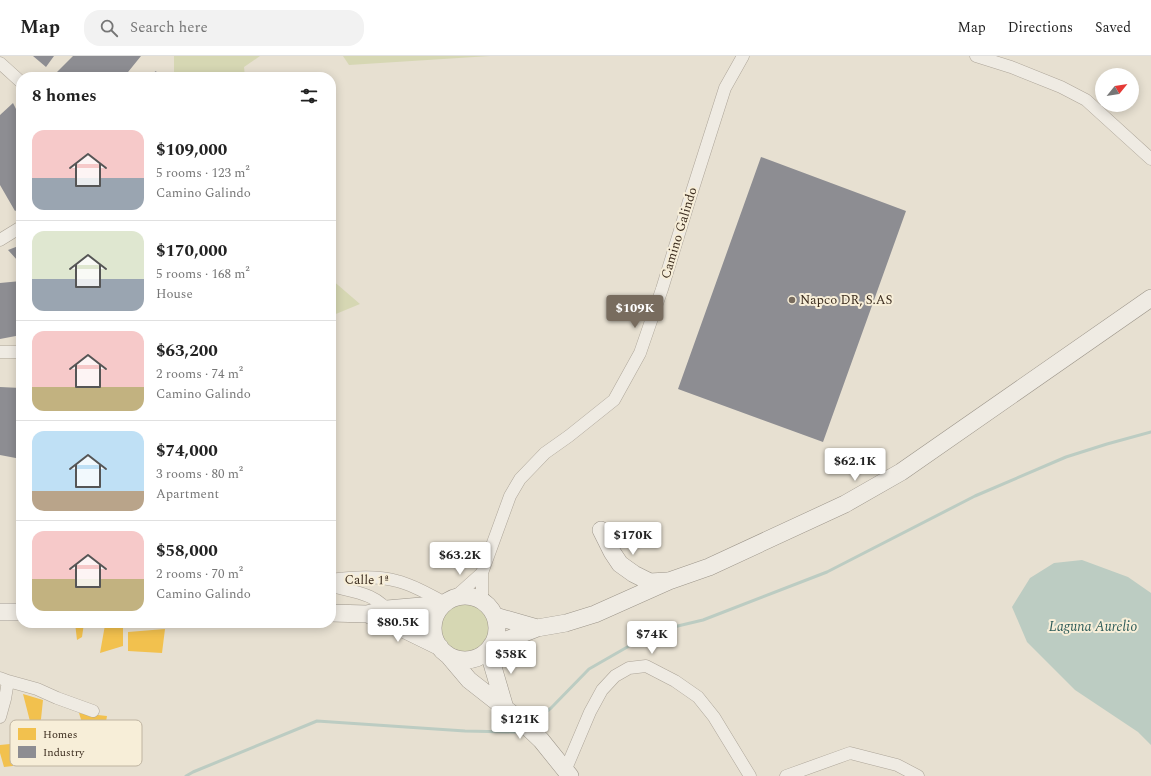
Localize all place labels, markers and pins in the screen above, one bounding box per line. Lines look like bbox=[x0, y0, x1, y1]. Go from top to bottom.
place label: Napco DR, S.AS bbox=[800, 290, 892, 310]
pin: $109K bbox=[607, 295, 663, 329]
marker: Napco DR, S.AS bbox=[787, 295, 797, 305]
pin: $62.1K bbox=[822, 448, 888, 482]
pin: $170K bbox=[605, 522, 661, 556]
pin: $63.2K bbox=[427, 542, 493, 576]
pin: $80.5K bbox=[365, 609, 431, 643]
pin: $74K bbox=[628, 621, 676, 655]
pin: $58K bbox=[487, 641, 535, 675]
pin: $121K bbox=[492, 706, 548, 740]

